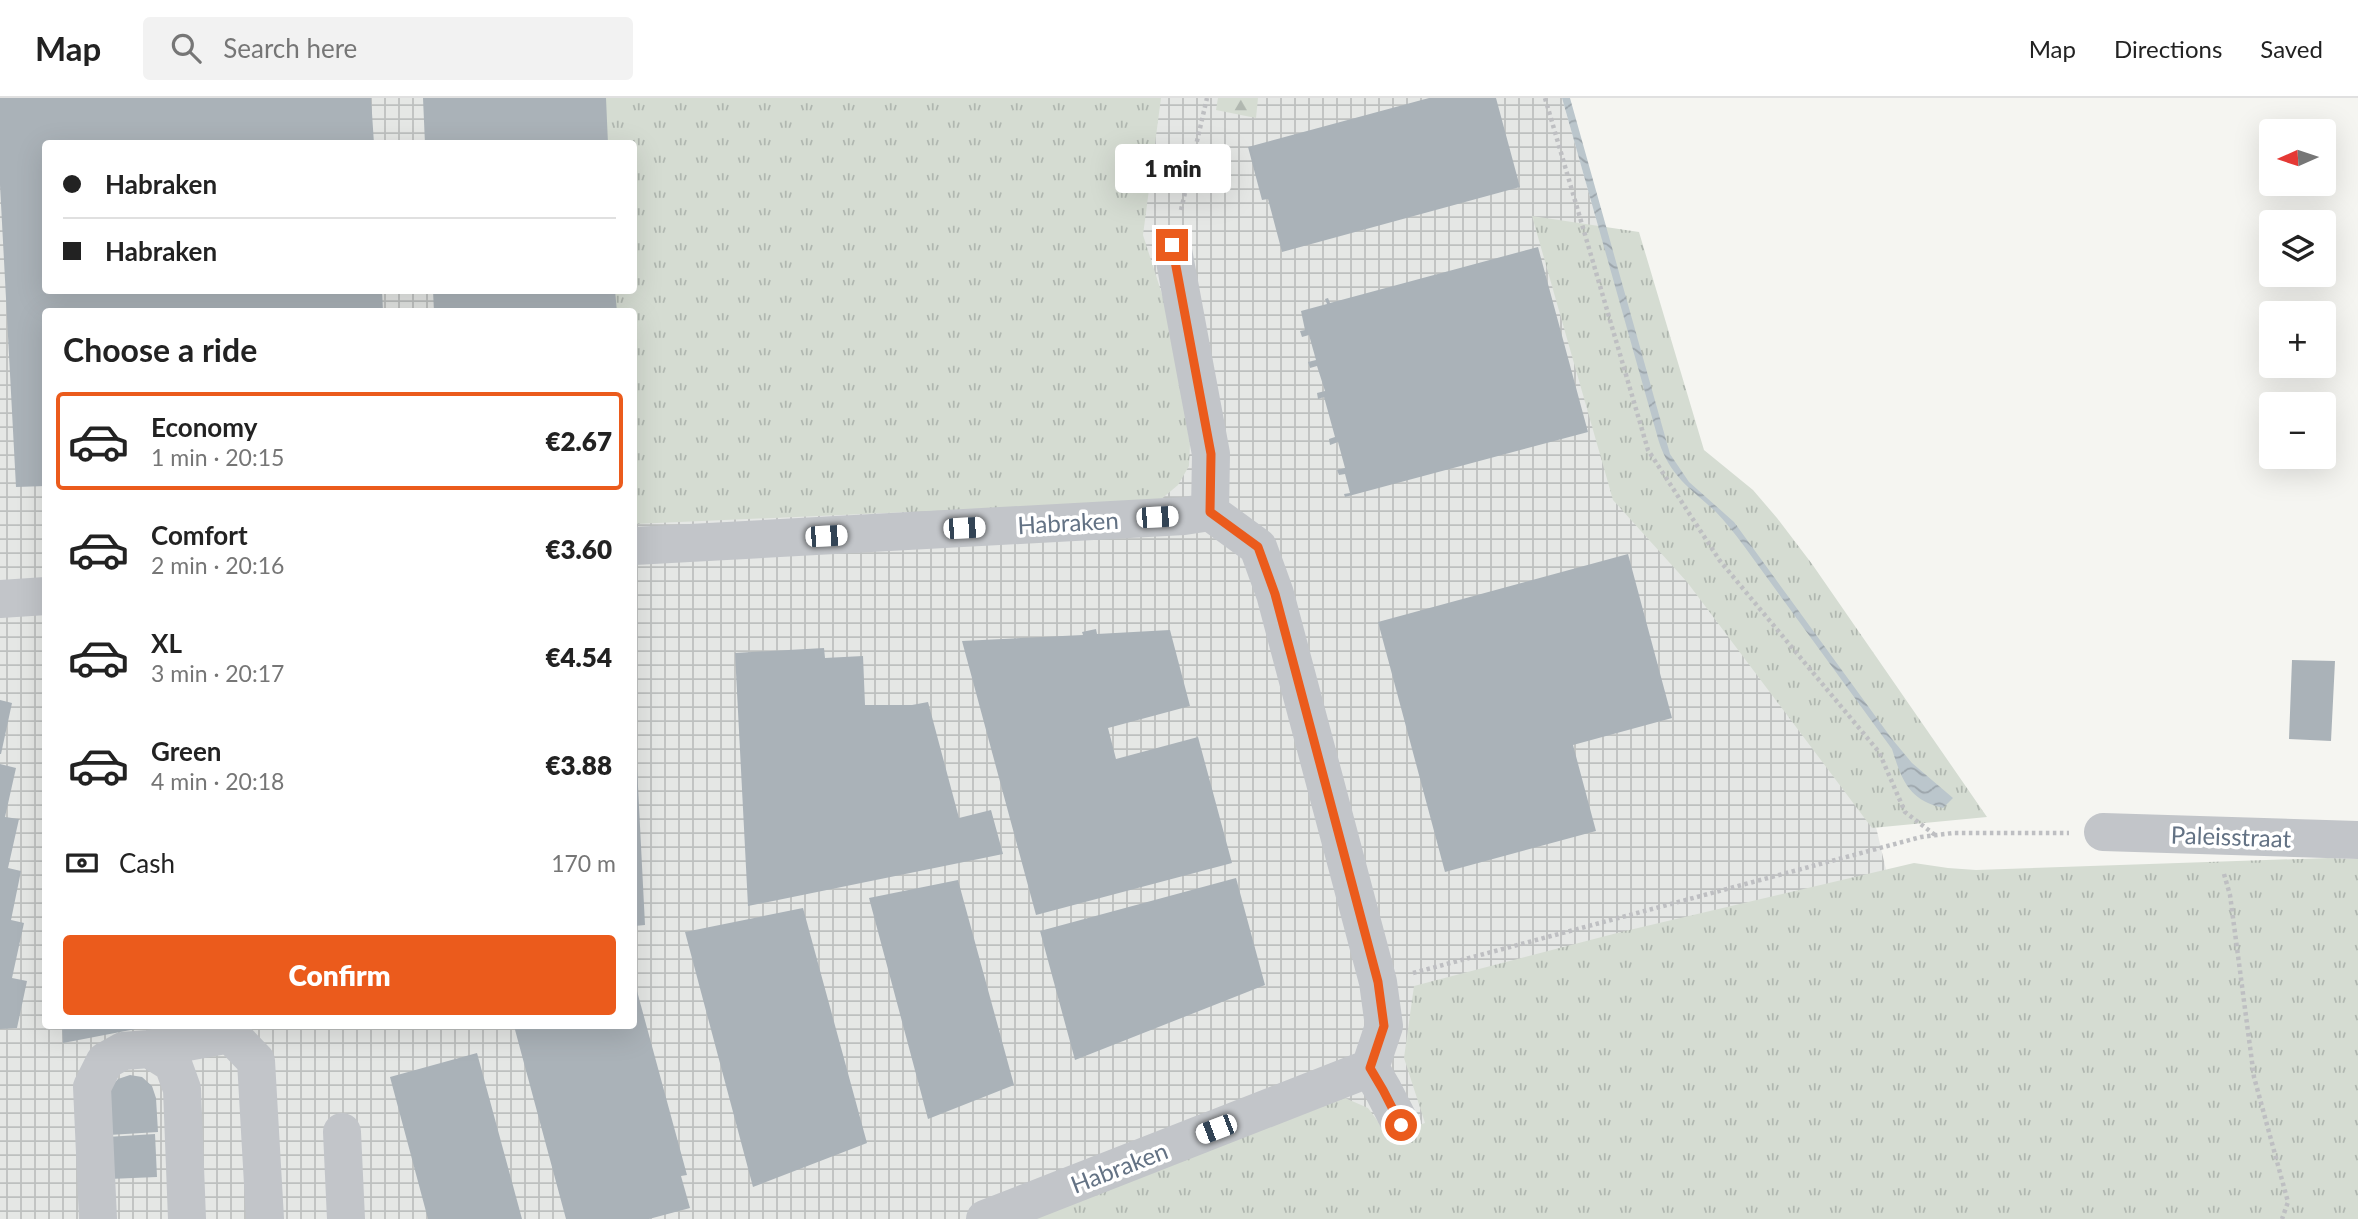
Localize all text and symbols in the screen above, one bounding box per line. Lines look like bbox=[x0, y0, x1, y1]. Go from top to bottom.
search box bbox=[143, 17, 633, 80]
text: Map bbox=[35, 28, 101, 68]
icon: search bbox=[167, 29, 205, 67]
text: Search here bbox=[223, 32, 357, 64]
text: Map bbox=[2029, 34, 2076, 63]
text: Directions bbox=[2114, 34, 2222, 63]
text: Saved bbox=[2260, 34, 2323, 63]
north arrow bbox=[2259, 119, 2336, 196]
map controls bbox=[2259, 119, 2336, 469]
callout: 1 min bbox=[1114, 144, 1230, 192]
text: 1 min bbox=[1144, 154, 1202, 182]
text: Habraken bbox=[105, 168, 217, 200]
button: layers bbox=[2259, 210, 2336, 287]
route end bbox=[1156, 229, 1188, 261]
text: Habraken bbox=[105, 235, 217, 267]
button: + bbox=[2259, 301, 2336, 378]
text: Choose a ride bbox=[63, 330, 257, 369]
button: − bbox=[2259, 392, 2336, 469]
icon: car bbox=[67, 410, 130, 473]
text: Economy bbox=[151, 411, 257, 443]
text: €2.67 bbox=[545, 425, 612, 457]
text: 1 min · 20:15 bbox=[151, 443, 284, 471]
street label: Habraken bbox=[1017, 505, 1119, 539]
car bbox=[1136, 505, 1179, 529]
car bbox=[943, 516, 986, 540]
icon: car bbox=[67, 518, 130, 581]
text: Comfort bbox=[151, 519, 248, 551]
car bbox=[805, 524, 848, 548]
text: €3.60 bbox=[545, 533, 612, 565]
text: 2 min · 20:16 bbox=[151, 551, 284, 579]
icon: car bbox=[67, 626, 130, 689]
text: XL bbox=[151, 627, 182, 659]
text: €4.54 bbox=[545, 641, 612, 673]
text: 3 min · 20:17 bbox=[151, 659, 284, 687]
icon: car bbox=[67, 734, 130, 797]
text: Green bbox=[151, 735, 221, 767]
text: €3.88 bbox=[545, 749, 612, 781]
text: 4 min · 20:18 bbox=[151, 767, 284, 795]
street label: Paleisstraat bbox=[2170, 819, 2292, 853]
icon: cash bbox=[63, 844, 101, 882]
text: Cash bbox=[119, 847, 175, 879]
text: 170 m bbox=[551, 849, 616, 877]
button: Confirm bbox=[63, 935, 616, 1015]
route start bbox=[1385, 1109, 1417, 1141]
car bbox=[1193, 1112, 1240, 1146]
street label: Habraken bbox=[1066, 1135, 1172, 1199]

